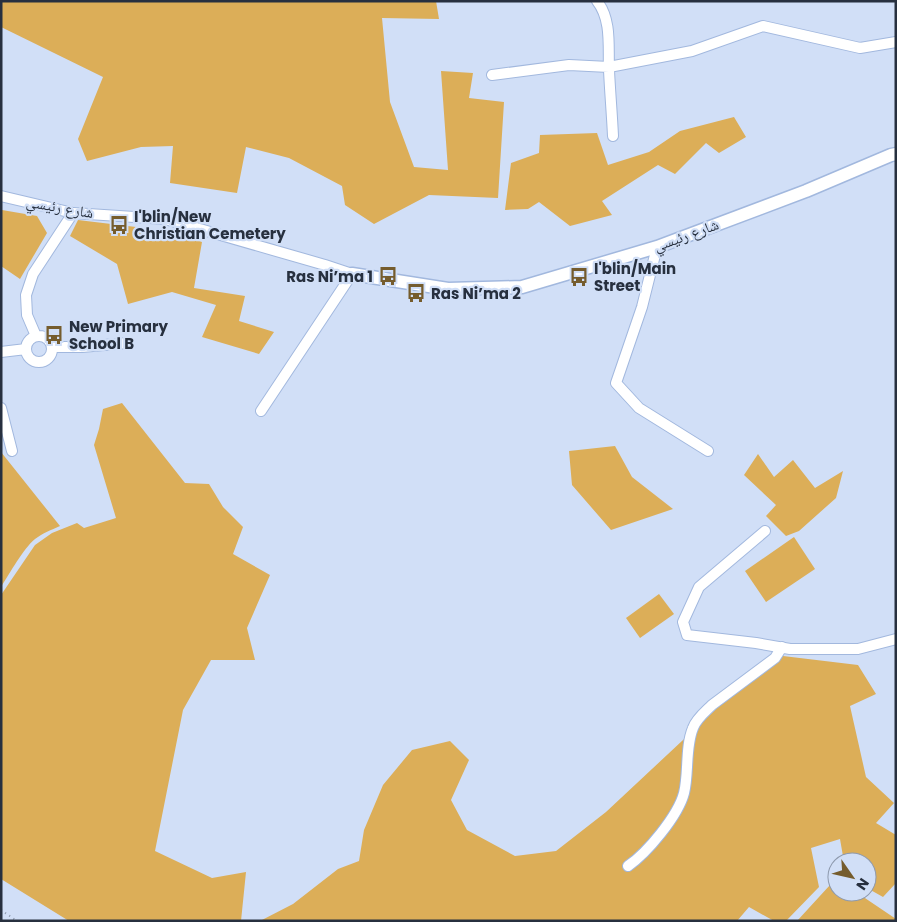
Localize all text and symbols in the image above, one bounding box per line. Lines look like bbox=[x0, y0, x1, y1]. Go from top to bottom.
street label: شارع رئيسي bbox=[24, 191, 95, 225]
place label: I'blin/New Christian Cemetery bbox=[134, 206, 286, 244]
street label: شارع رئيسي bbox=[650, 213, 722, 258]
bus stop icon: I'blin/New Christian Cemetery bbox=[108, 214, 130, 236]
place label: I'blin/Main Street bbox=[594, 258, 676, 296]
bus stop icon: Ras Ni’ma 1 bbox=[377, 265, 399, 287]
place label: Ras Ni’ma 1 bbox=[286, 266, 373, 287]
bus stop icon: I'blin/Main Street bbox=[568, 266, 590, 288]
bus stop icon: Ras Ni’ma 2 bbox=[405, 282, 427, 304]
place label: Ras Ni’ma 2 bbox=[431, 283, 521, 304]
place label: New Primary School B bbox=[69, 316, 168, 354]
bus stop icon: New Primary School B bbox=[43, 324, 65, 346]
north arrow bbox=[827, 852, 877, 902]
text: N bbox=[852, 874, 874, 894]

